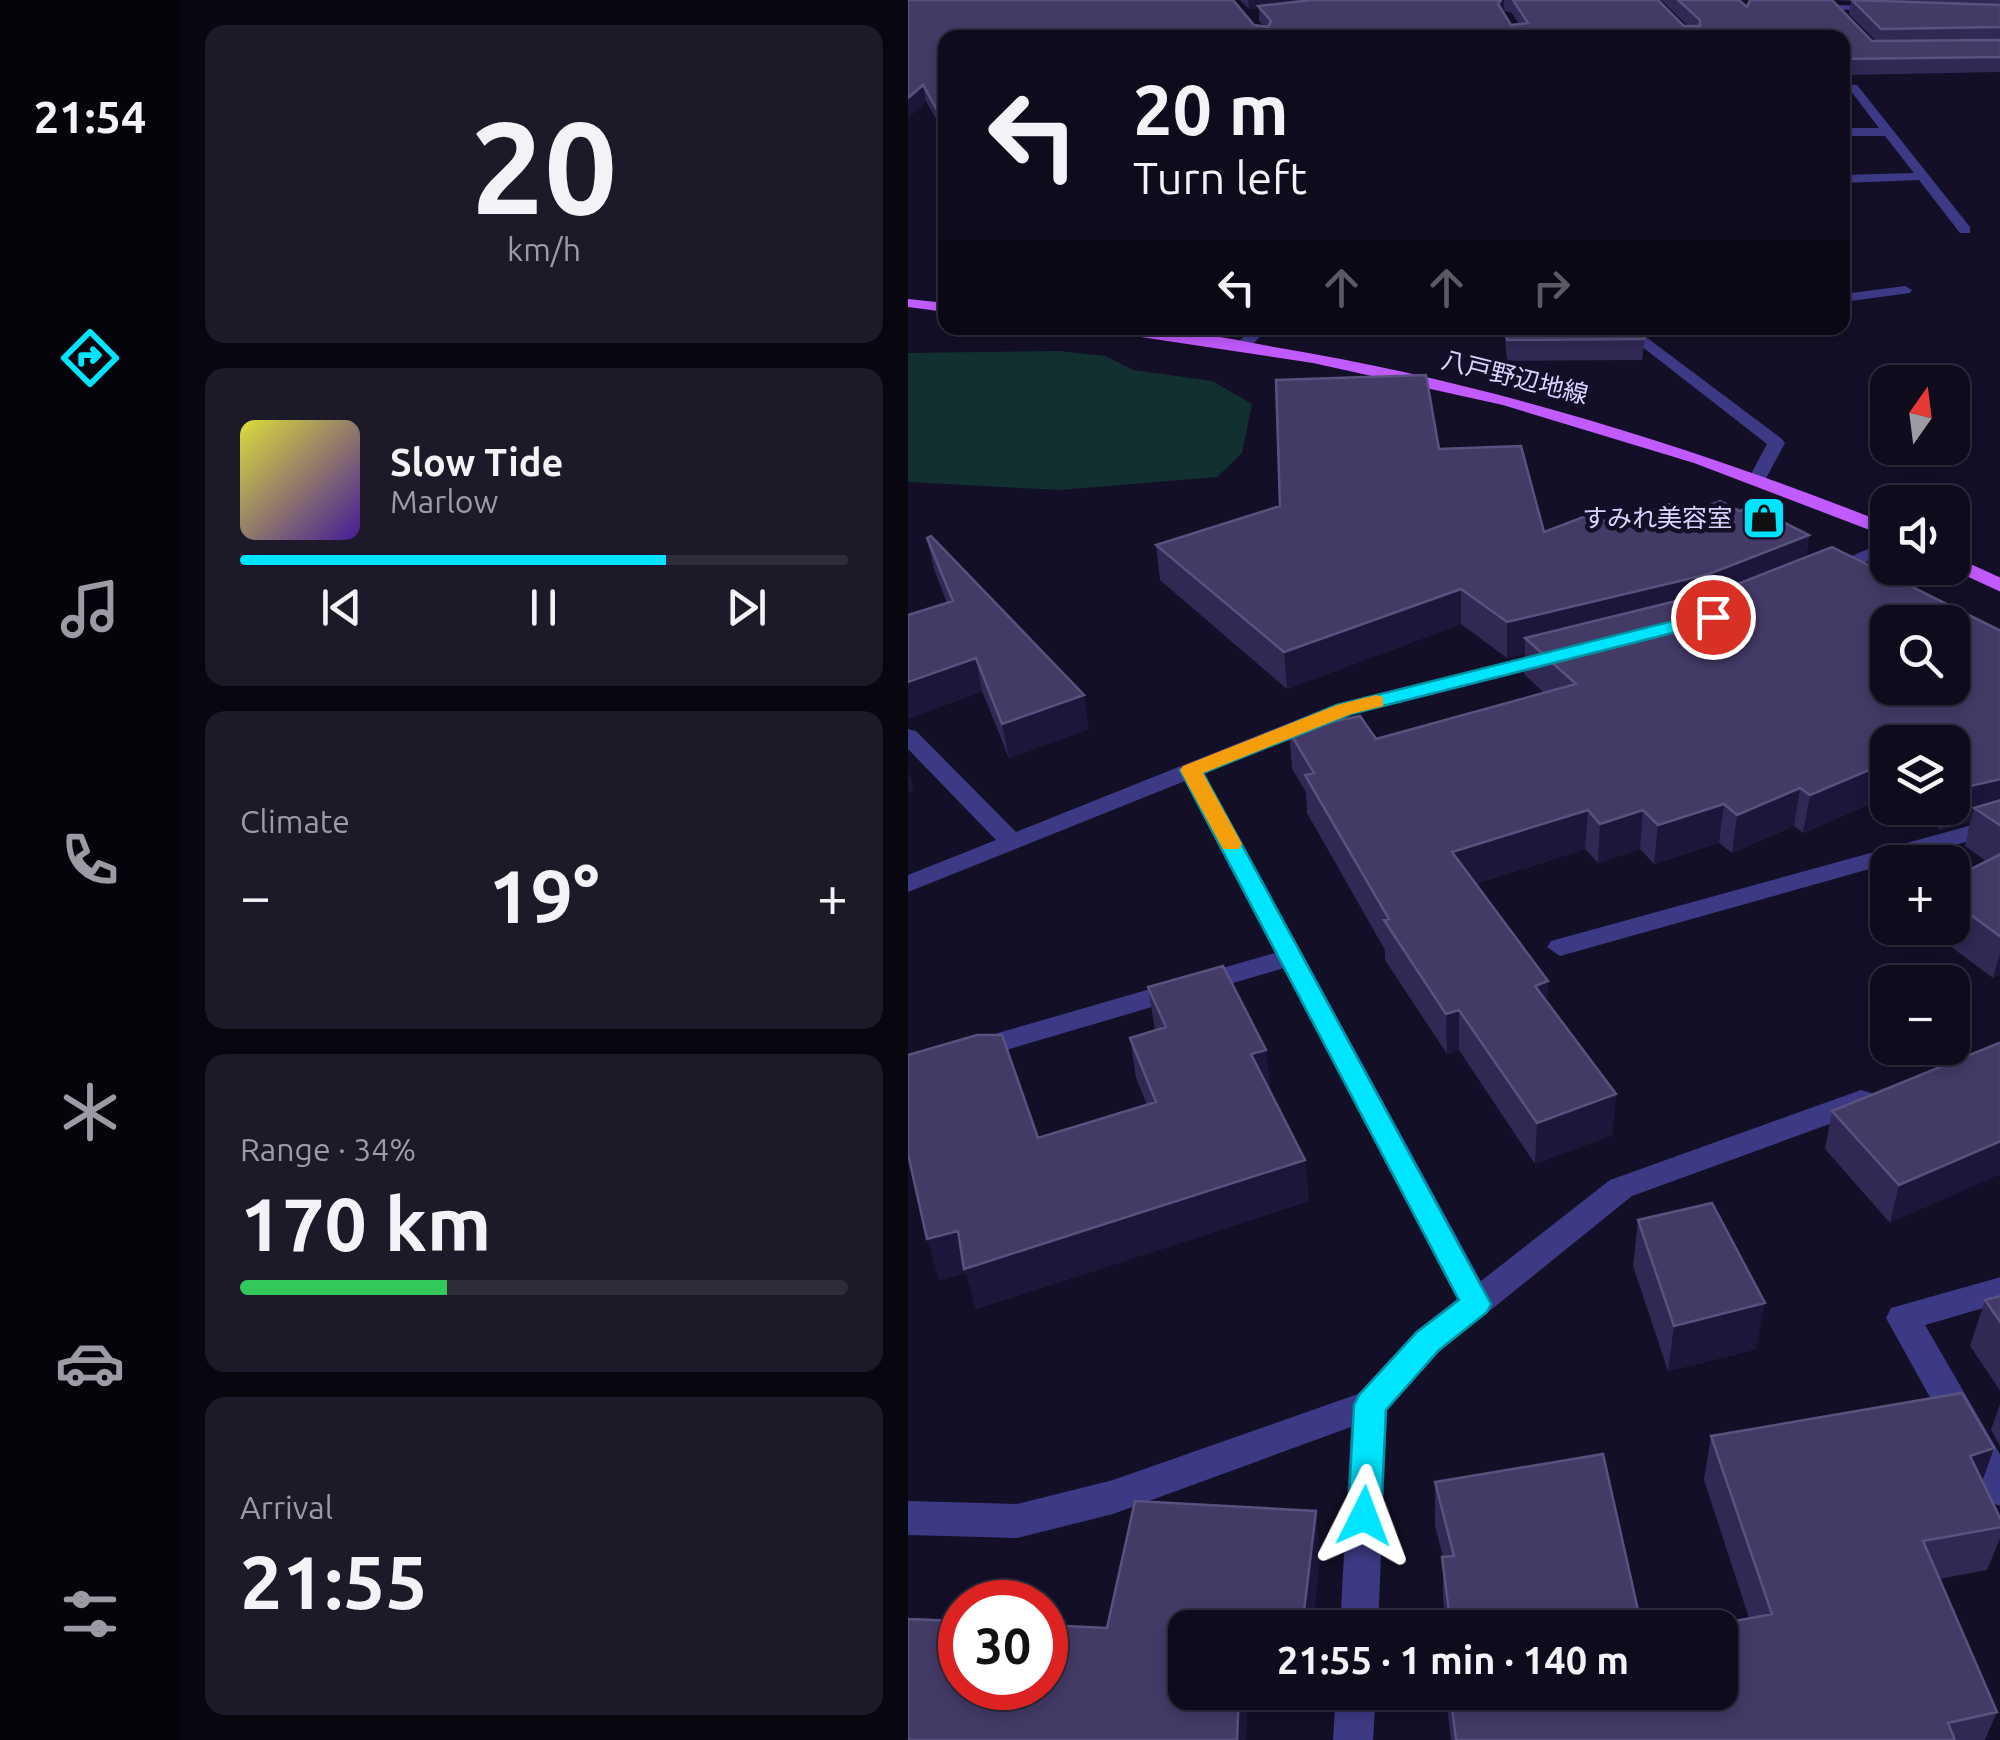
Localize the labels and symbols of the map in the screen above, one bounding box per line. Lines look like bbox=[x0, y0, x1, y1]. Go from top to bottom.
street label: 八戸野辺地線 bbox=[1439, 345, 1591, 409]
north arrow bbox=[1870, 365, 1970, 465]
shop icon: すみれ美容室 bbox=[1741, 495, 1787, 541]
place label: すみれ美容室 bbox=[1582, 504, 1732, 532]
pin bbox=[1671, 575, 1756, 660]
position arrow bbox=[1312, 1464, 1416, 1568]
speed limit sign: 30 bbox=[938, 1580, 1068, 1710]

